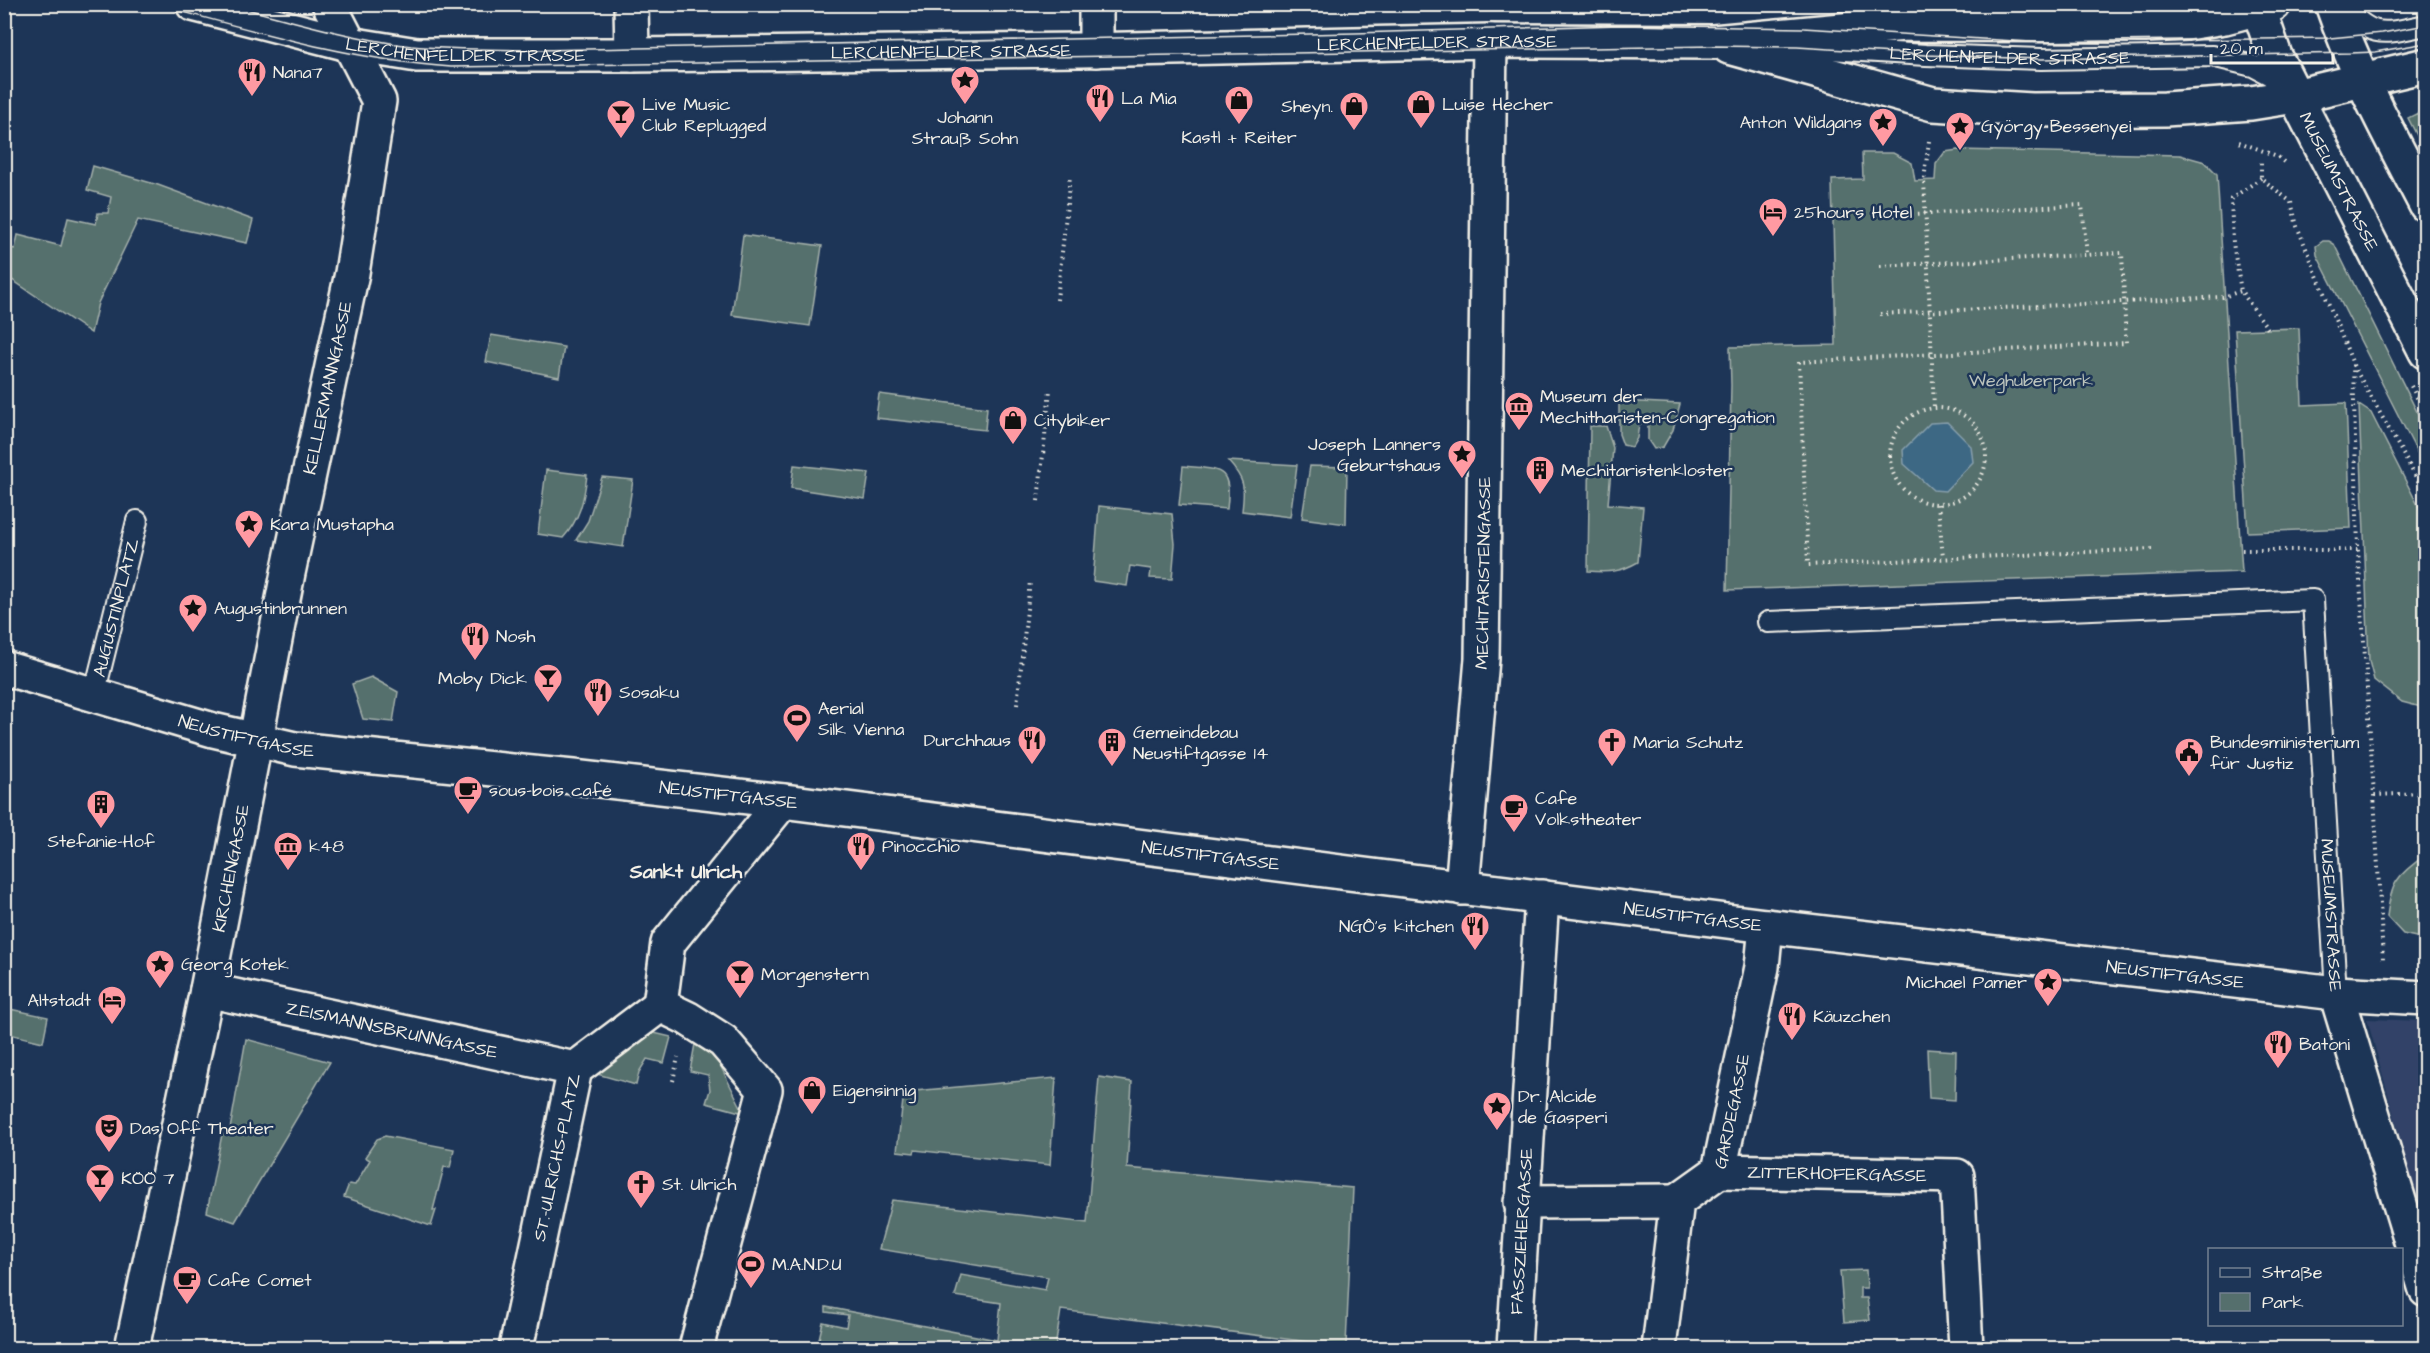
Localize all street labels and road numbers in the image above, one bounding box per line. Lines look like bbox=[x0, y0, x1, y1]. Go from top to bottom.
street label: LERCHENFELDER STRASSE bbox=[1316, 29, 1558, 58]
street label: LERCHENFELDER STRASSE bbox=[344, 32, 586, 68]
street label: LERCHENFELDER STRASSE bbox=[831, 38, 1072, 66]
street label: LERCHENFELDER STRASSE bbox=[1889, 41, 2131, 72]
street label: MUSEUMSTRASSE bbox=[2293, 108, 2385, 256]
street label: KELLERMANNGASSE bbox=[297, 298, 359, 477]
street label: MECHITARISTENGASSE bbox=[1469, 476, 1497, 670]
street label: AUGUSTINPLATZ bbox=[87, 536, 145, 680]
street label: NEUSTIFTGASSE bbox=[175, 708, 316, 764]
street label: NEUSTIFTGASSE bbox=[658, 775, 799, 816]
street label: KIRCHENGASSE bbox=[207, 802, 256, 934]
street label: NEUSTIFTGASSE bbox=[1140, 835, 1281, 877]
street label: MUSEUMSTRASSE bbox=[2314, 838, 2348, 993]
street label: NEUSTIFTGASSE bbox=[1622, 896, 1764, 938]
street label: NEUSTIFTGASSE bbox=[2105, 954, 2246, 995]
street label: ZEISMANNSBRUNNGASSE bbox=[284, 995, 500, 1065]
street label: GARDEGASSE bbox=[1708, 1051, 1756, 1171]
street label: ST.-ULRICHS-PLATZ bbox=[527, 1071, 587, 1243]
street label: FASSZIEHERGASSE bbox=[1504, 1147, 1539, 1315]
street label: ZITTERHOFERGASSE bbox=[1747, 1160, 1927, 1188]

